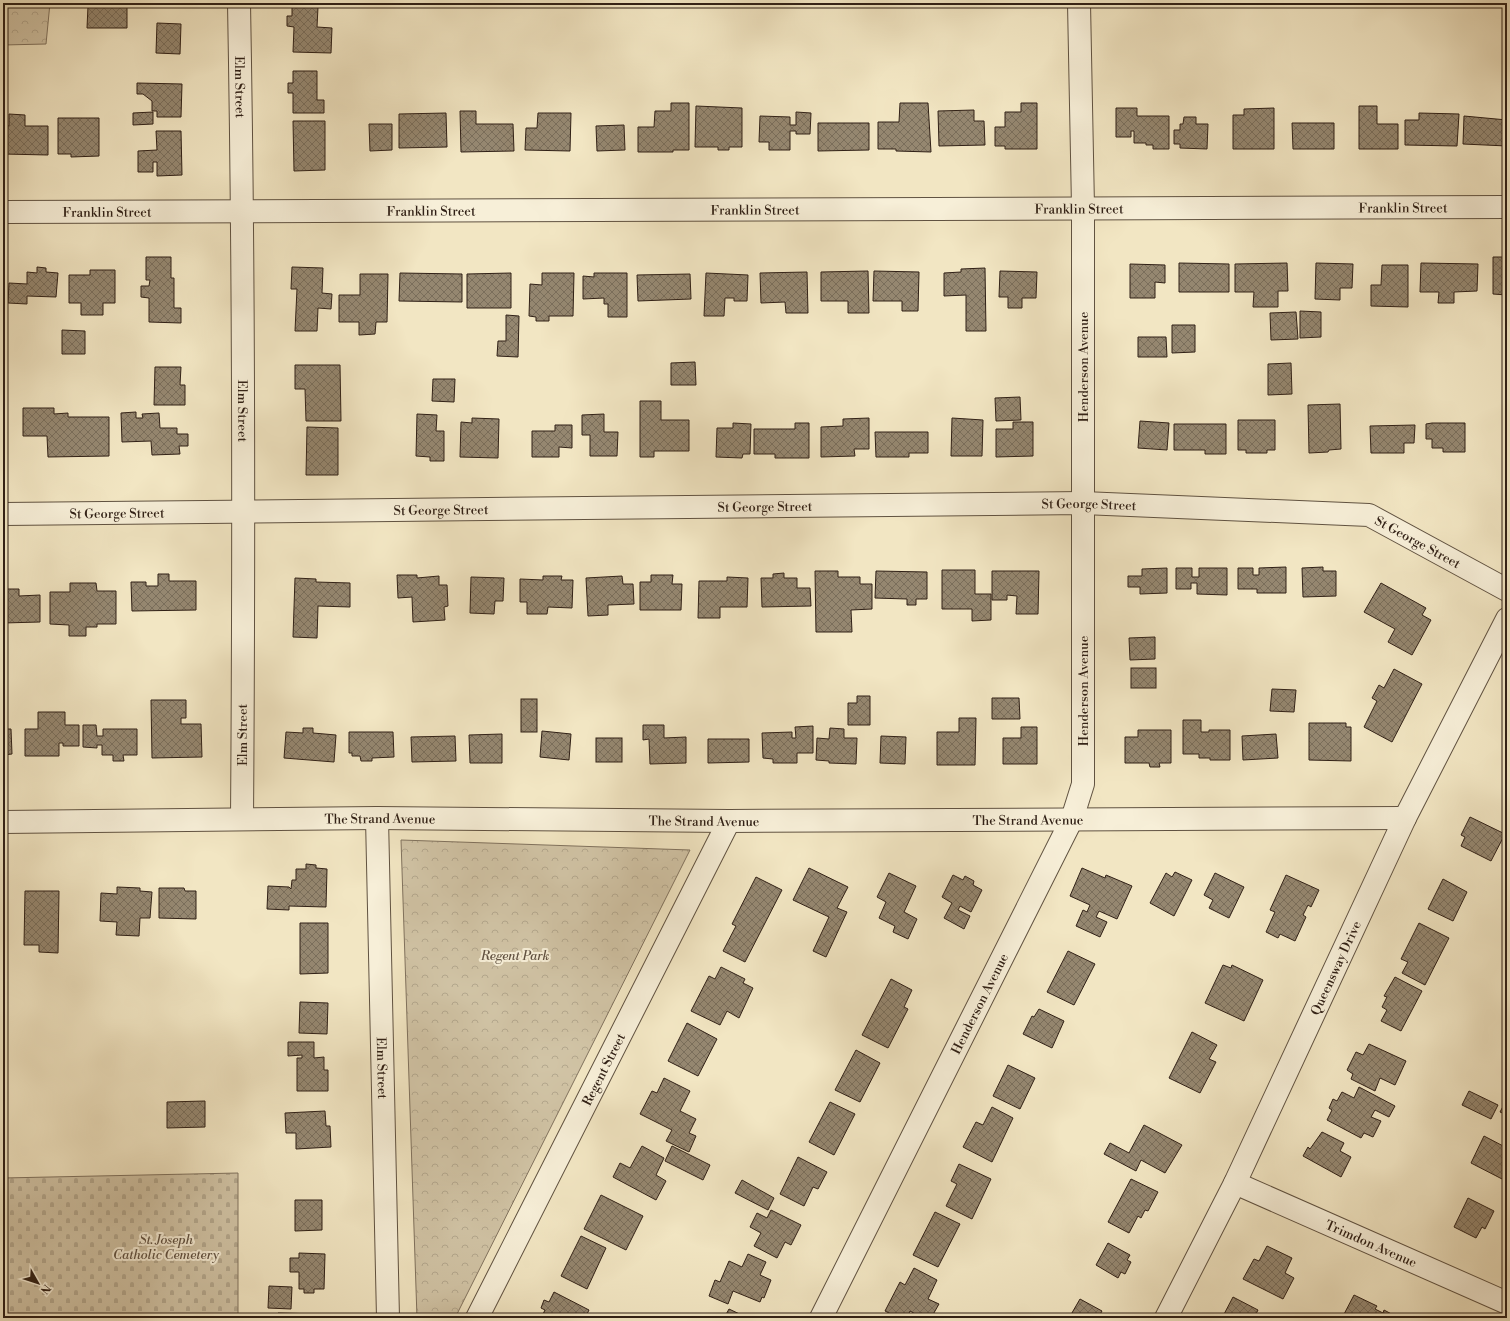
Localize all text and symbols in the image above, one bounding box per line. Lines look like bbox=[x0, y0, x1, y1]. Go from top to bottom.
street label: Elm Street bbox=[231, 56, 248, 119]
street label: Franklin Street bbox=[1358, 200, 1448, 216]
street label: Franklin Street bbox=[1034, 201, 1124, 218]
street label: Franklin Street bbox=[710, 202, 800, 219]
street label: Franklin Street bbox=[386, 203, 476, 220]
street label: Franklin Street bbox=[62, 205, 152, 221]
street label: Henderson Avenue bbox=[1076, 311, 1092, 422]
street label: Elm Street bbox=[234, 380, 250, 443]
street label: St George Street bbox=[1041, 496, 1137, 514]
street label: St George Street bbox=[717, 499, 813, 516]
street label: St George Street bbox=[393, 502, 489, 519]
street label: St George Street bbox=[69, 505, 165, 522]
street label: St George Street bbox=[1372, 513, 1463, 572]
street label: Henderson Avenue bbox=[1076, 635, 1092, 746]
street label: Elm Street bbox=[235, 704, 251, 766]
street label: The Strand Avenue bbox=[324, 811, 436, 828]
street label: The Strand Avenue bbox=[972, 812, 1084, 829]
street label: The Strand Avenue bbox=[648, 813, 760, 830]
street label: Queensway Drive bbox=[1307, 918, 1365, 1018]
park label: Regent Park bbox=[480, 948, 549, 964]
street label: Henderson Avenue bbox=[948, 951, 1012, 1057]
street label: Regent Street bbox=[579, 1030, 629, 1108]
street label: Elm Street bbox=[373, 1037, 390, 1100]
street label: Trimdon Avenue bbox=[1323, 1217, 1419, 1271]
park label: St. Joseph Catholic Cemetery bbox=[113, 1232, 219, 1263]
north arrow bbox=[18, 1263, 58, 1303]
text: N bbox=[37, 1281, 53, 1297]

